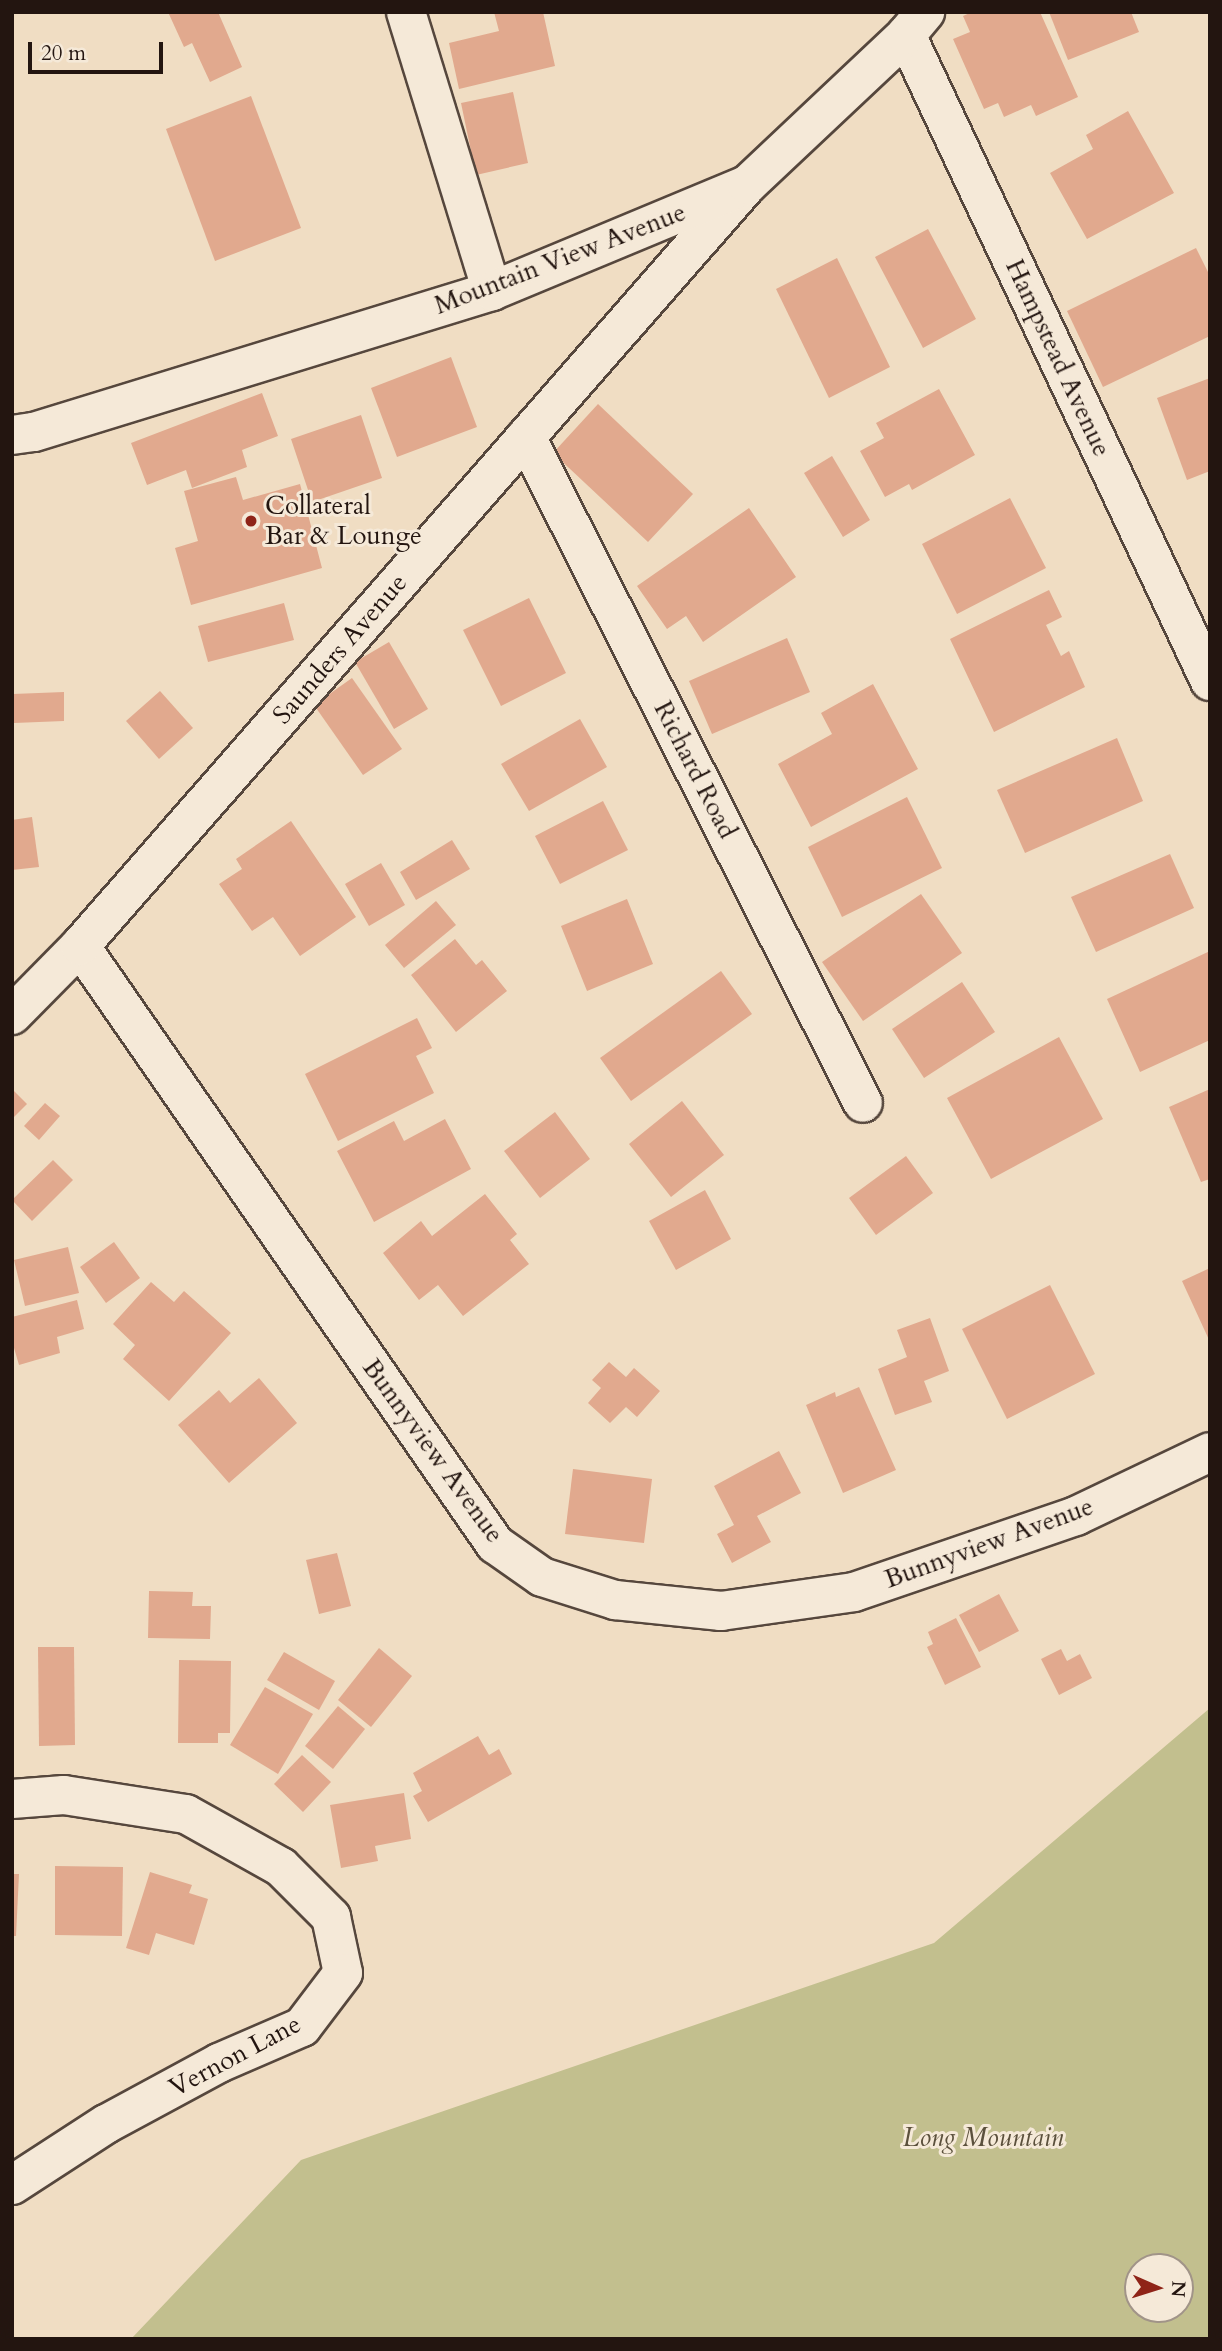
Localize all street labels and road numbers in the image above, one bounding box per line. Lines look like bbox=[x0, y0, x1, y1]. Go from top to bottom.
street label: Mountain View Avenue bbox=[430, 197, 690, 321]
street label: Hampstead Avenue bbox=[999, 254, 1117, 462]
street label: Saunders Avenue bbox=[266, 568, 414, 730]
street label: Richard Road bbox=[647, 696, 743, 844]
street label: Bunnyview Avenue bbox=[356, 1353, 510, 1549]
street label: Bunnyview Avenue bbox=[880, 1491, 1098, 1595]
street label: Vernon Lane bbox=[164, 2008, 306, 2104]

